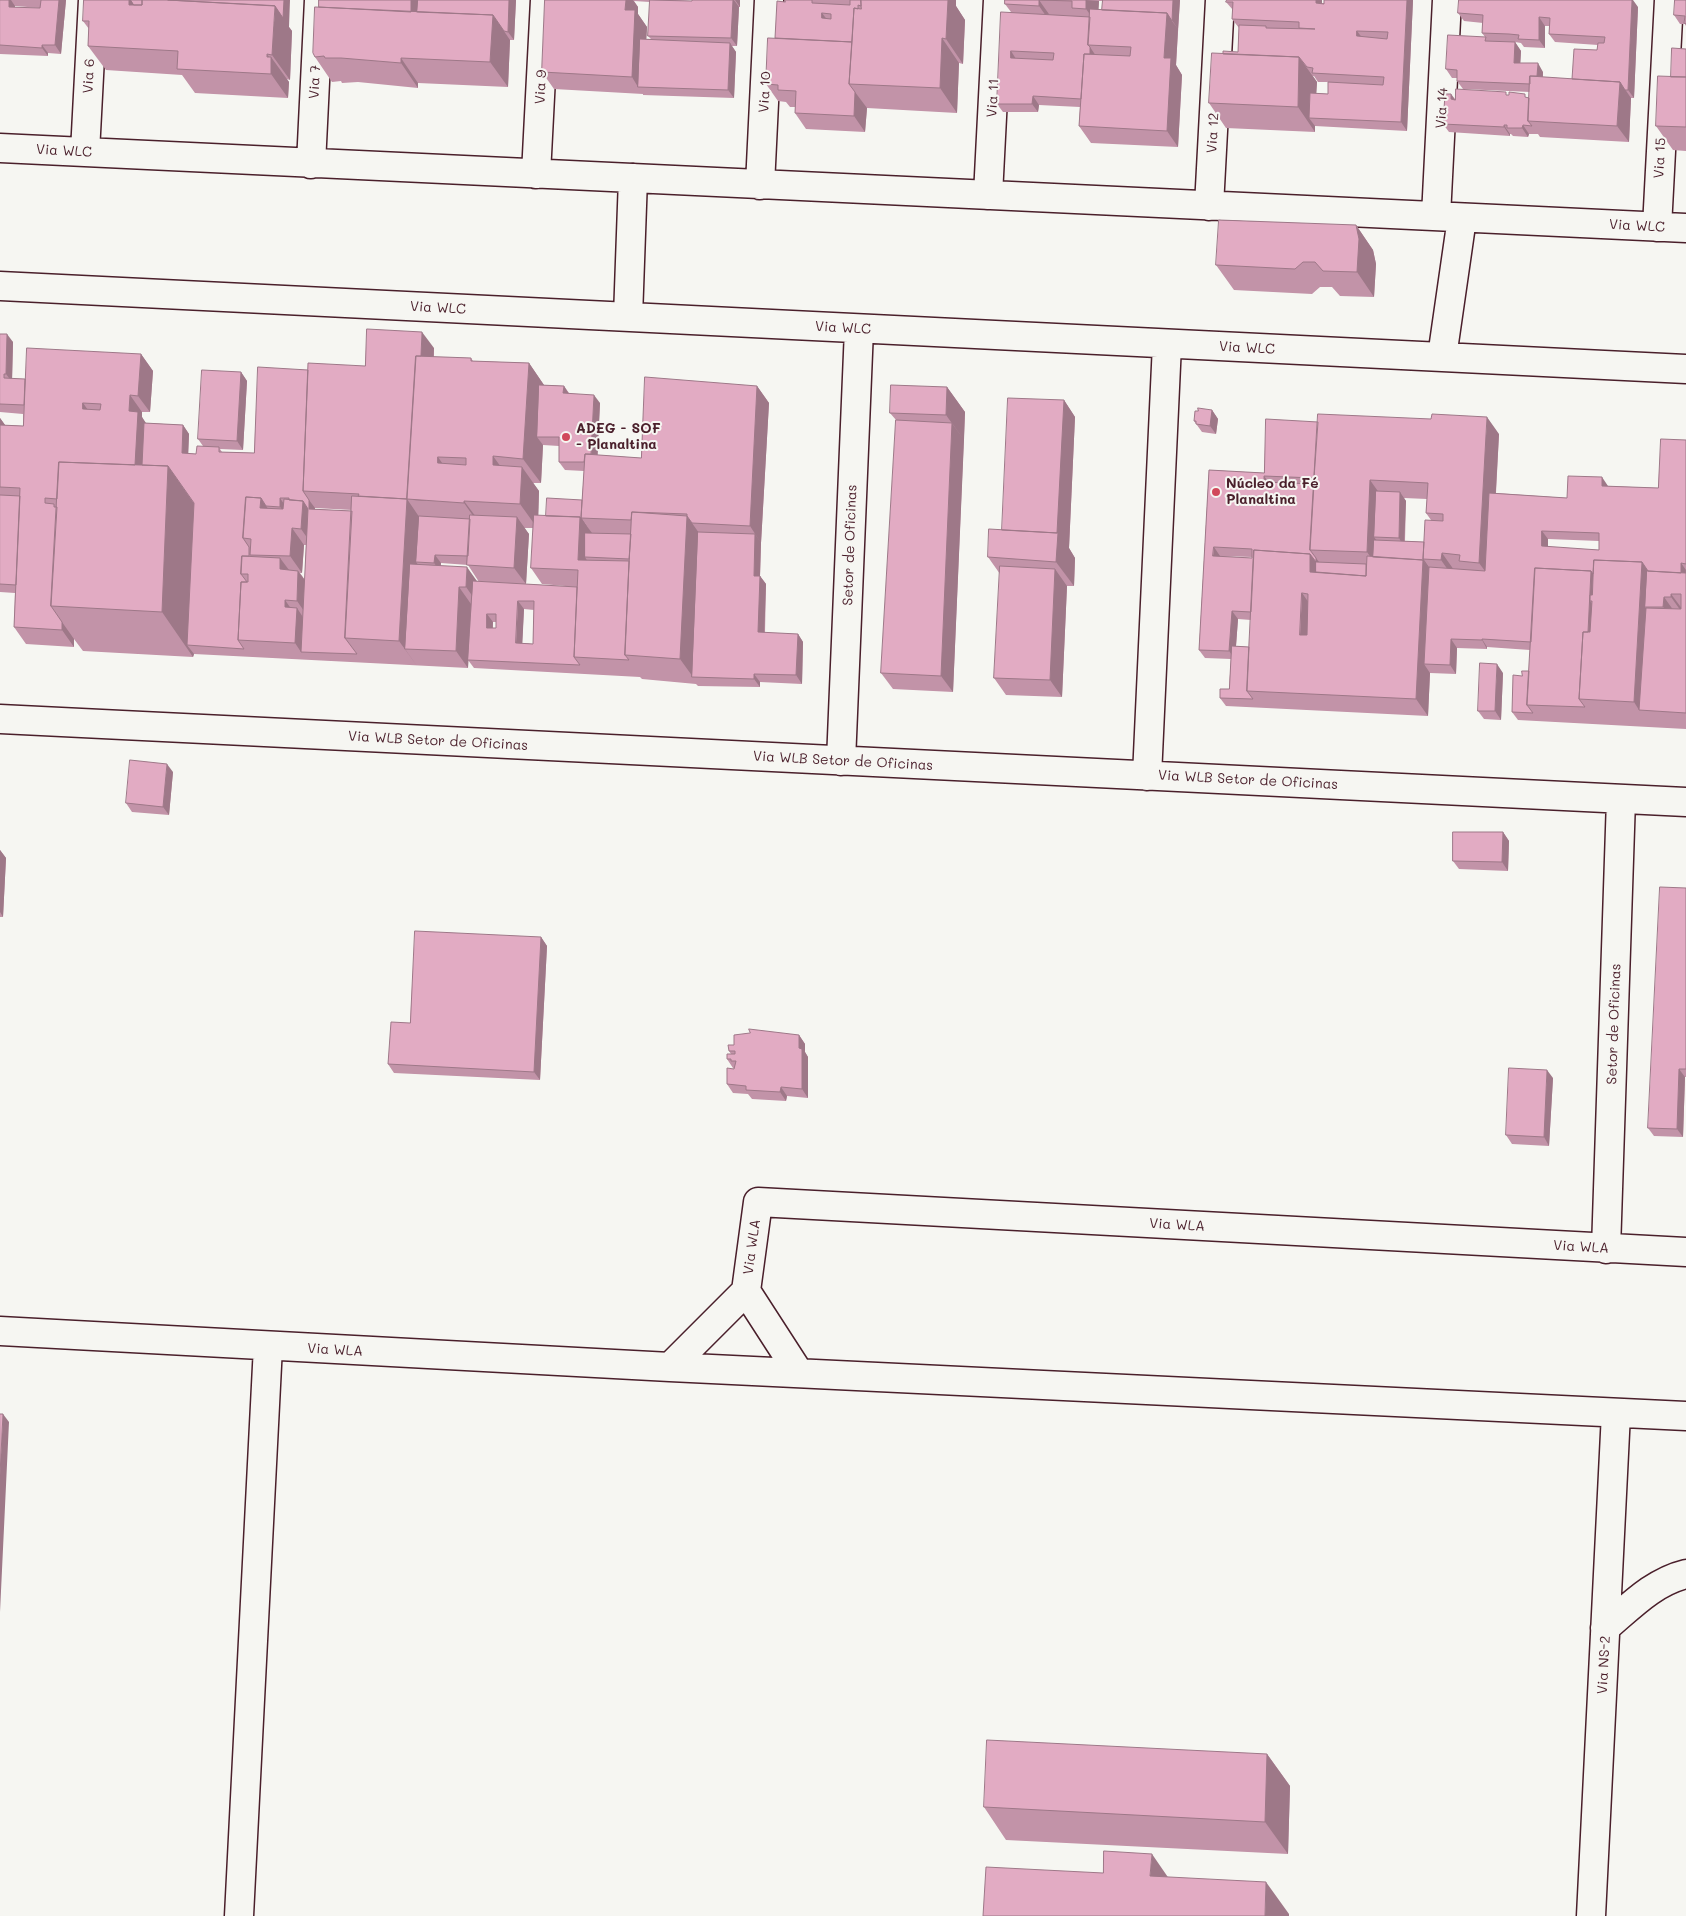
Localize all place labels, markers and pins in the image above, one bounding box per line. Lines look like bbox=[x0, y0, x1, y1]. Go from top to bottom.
place label: ADEG - SOF - Planaltina bbox=[576, 421, 661, 454]
marker: ADEG - SOF - Planaltina bbox=[560, 431, 572, 443]
place label: Núcleo da Fé Planaltina bbox=[1226, 476, 1318, 508]
marker: Núcleo da Fé Planaltina bbox=[1210, 486, 1222, 498]

